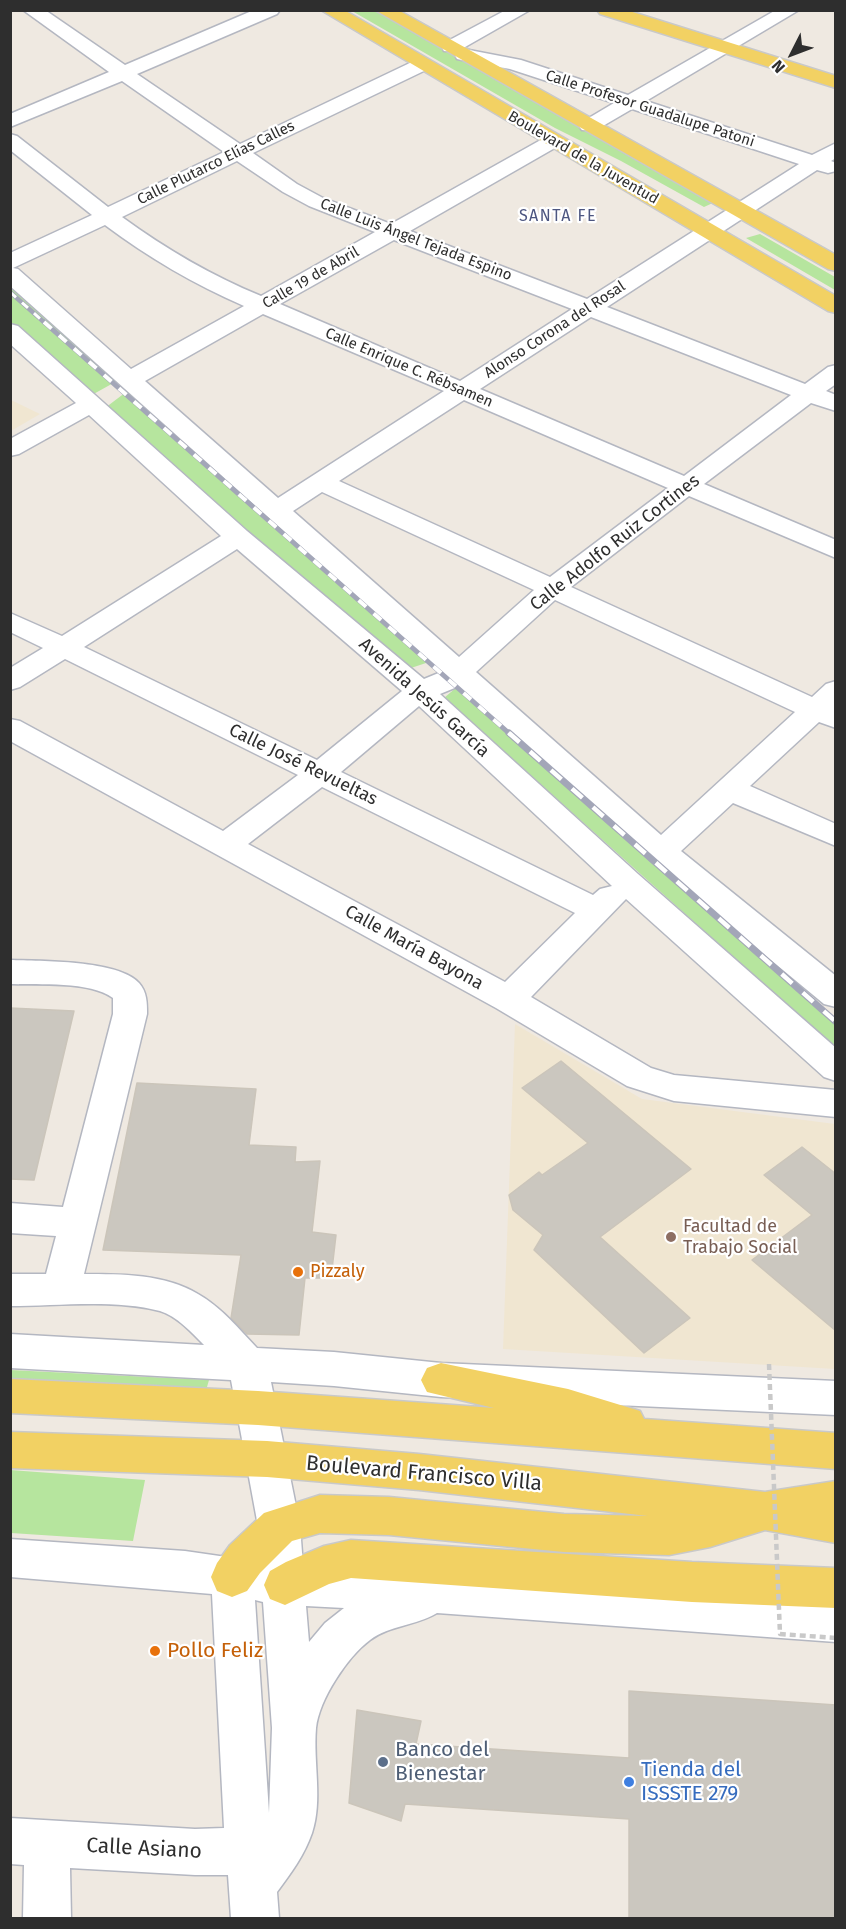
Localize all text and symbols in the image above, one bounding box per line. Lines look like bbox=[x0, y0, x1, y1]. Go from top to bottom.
north arrow bbox=[762, 24, 822, 84]
text: N bbox=[768, 56, 789, 77]
street label: Calle Profesor Guadalupe Patoni bbox=[543, 67, 757, 151]
street label: Boulevard de la Juventud bbox=[504, 107, 662, 209]
street label: Calle Plutarco Elías Calles bbox=[134, 117, 298, 209]
street label: Calle Luis Ángel Tejada Espino bbox=[318, 195, 514, 285]
district label: SANTA FE bbox=[519, 207, 597, 227]
street label: Calle 19 de Abril bbox=[260, 243, 362, 313]
street label: Alonso Corona del Rosal bbox=[481, 278, 629, 382]
street label: Calle Enrique C. Rébsamen bbox=[322, 324, 496, 412]
street label: Calle Adolfo Ruiz Cortines bbox=[526, 470, 704, 616]
street label: Avenida Jesús García bbox=[354, 634, 494, 762]
street label: Calle José Revueltas bbox=[225, 720, 381, 810]
street label: Calle María Bayona bbox=[341, 901, 487, 995]
place label: Facultad de Trabajo Social bbox=[683, 1216, 797, 1258]
marker: Facultad de Trabajo Social bbox=[664, 1230, 678, 1244]
place label: Pizzaly bbox=[310, 1261, 365, 1283]
marker: Pizzaly bbox=[291, 1265, 305, 1279]
street label: Boulevard Francisco Villa bbox=[305, 1451, 543, 1497]
place label: Pollo Feliz bbox=[167, 1638, 263, 1664]
marker: Pollo Feliz bbox=[148, 1644, 162, 1658]
place label: Banco del Bienestar bbox=[395, 1737, 489, 1787]
marker: Banco del Bienestar bbox=[376, 1755, 390, 1769]
place label: Tienda del ISSSTE 279 bbox=[641, 1757, 741, 1807]
marker: Tienda del ISSSTE 279 bbox=[622, 1775, 636, 1789]
street label: Calle Asiano bbox=[86, 1833, 202, 1865]

